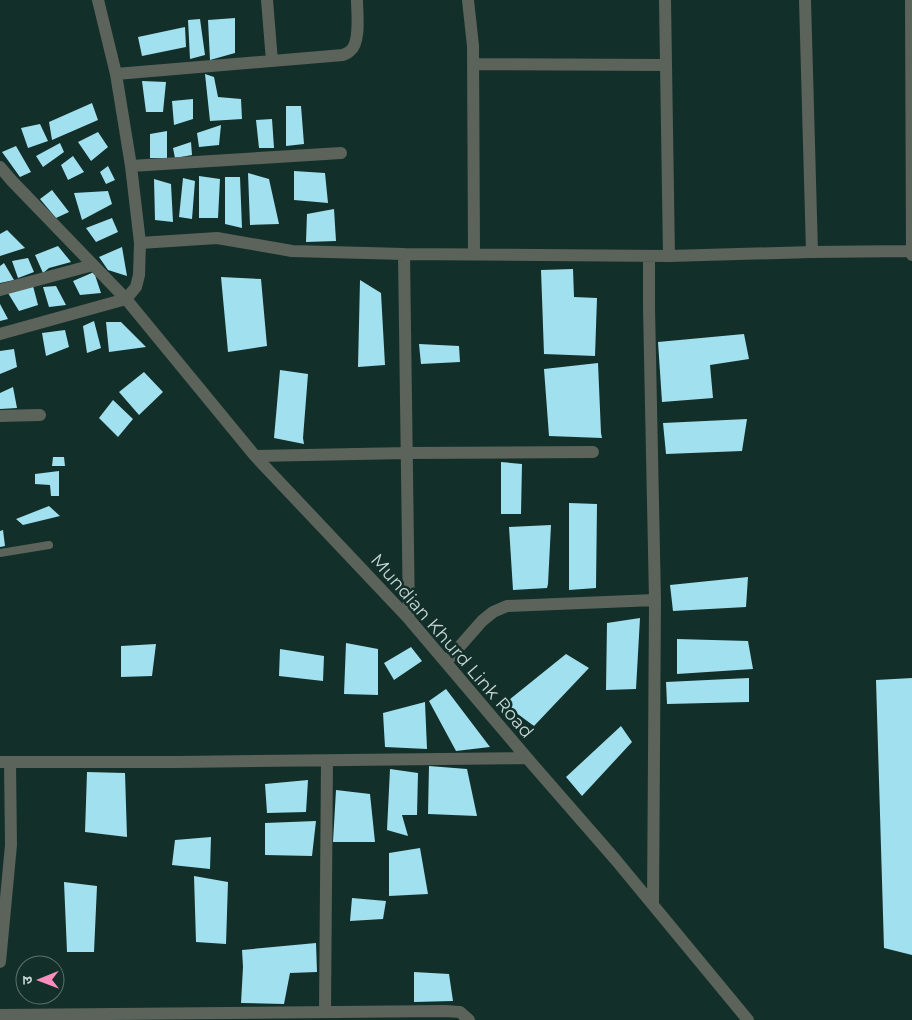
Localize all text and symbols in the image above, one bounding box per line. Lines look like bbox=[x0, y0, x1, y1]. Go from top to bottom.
street label: Mundian Khurd Link Road bbox=[366, 549, 538, 743]
north arrow bbox=[15, 955, 65, 1005]
text: उ bbox=[18, 975, 36, 984]

